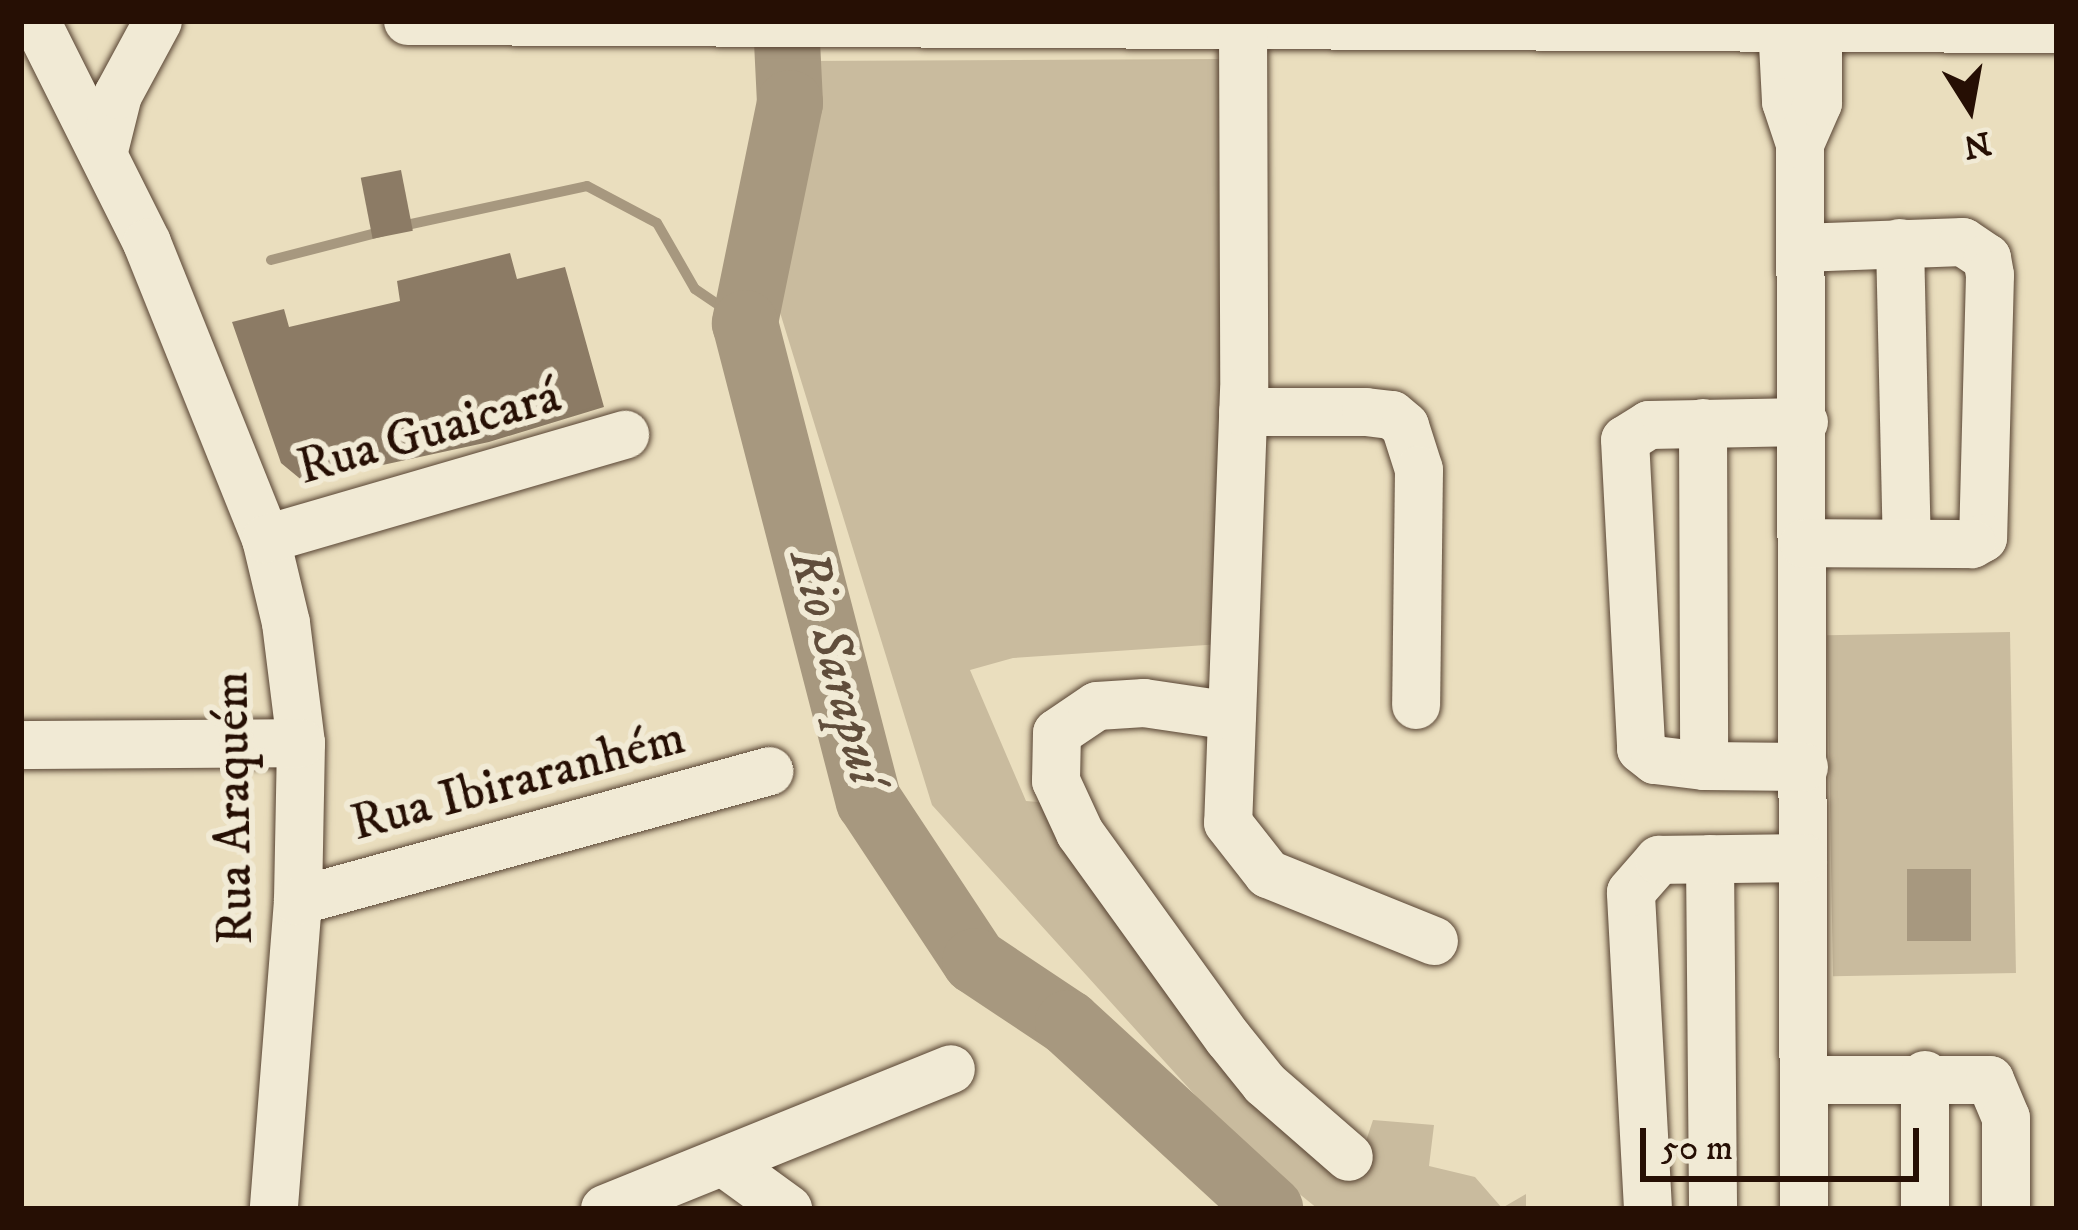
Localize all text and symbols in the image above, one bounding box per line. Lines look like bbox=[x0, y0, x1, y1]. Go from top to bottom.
north arrow bbox=[1910, 48, 2030, 168]
text: N bbox=[1960, 121, 1994, 167]
street label: Rua Guaicará bbox=[291, 365, 567, 499]
water label: Rio Sarapuí bbox=[773, 542, 899, 792]
street label: Rua Araquém bbox=[201, 671, 267, 945]
street label: Rua Ibiraranhém bbox=[344, 707, 692, 855]
scale bar bbox=[1646, 1104, 1925, 1178]
text: 50 m bbox=[1661, 1126, 1733, 1171]

